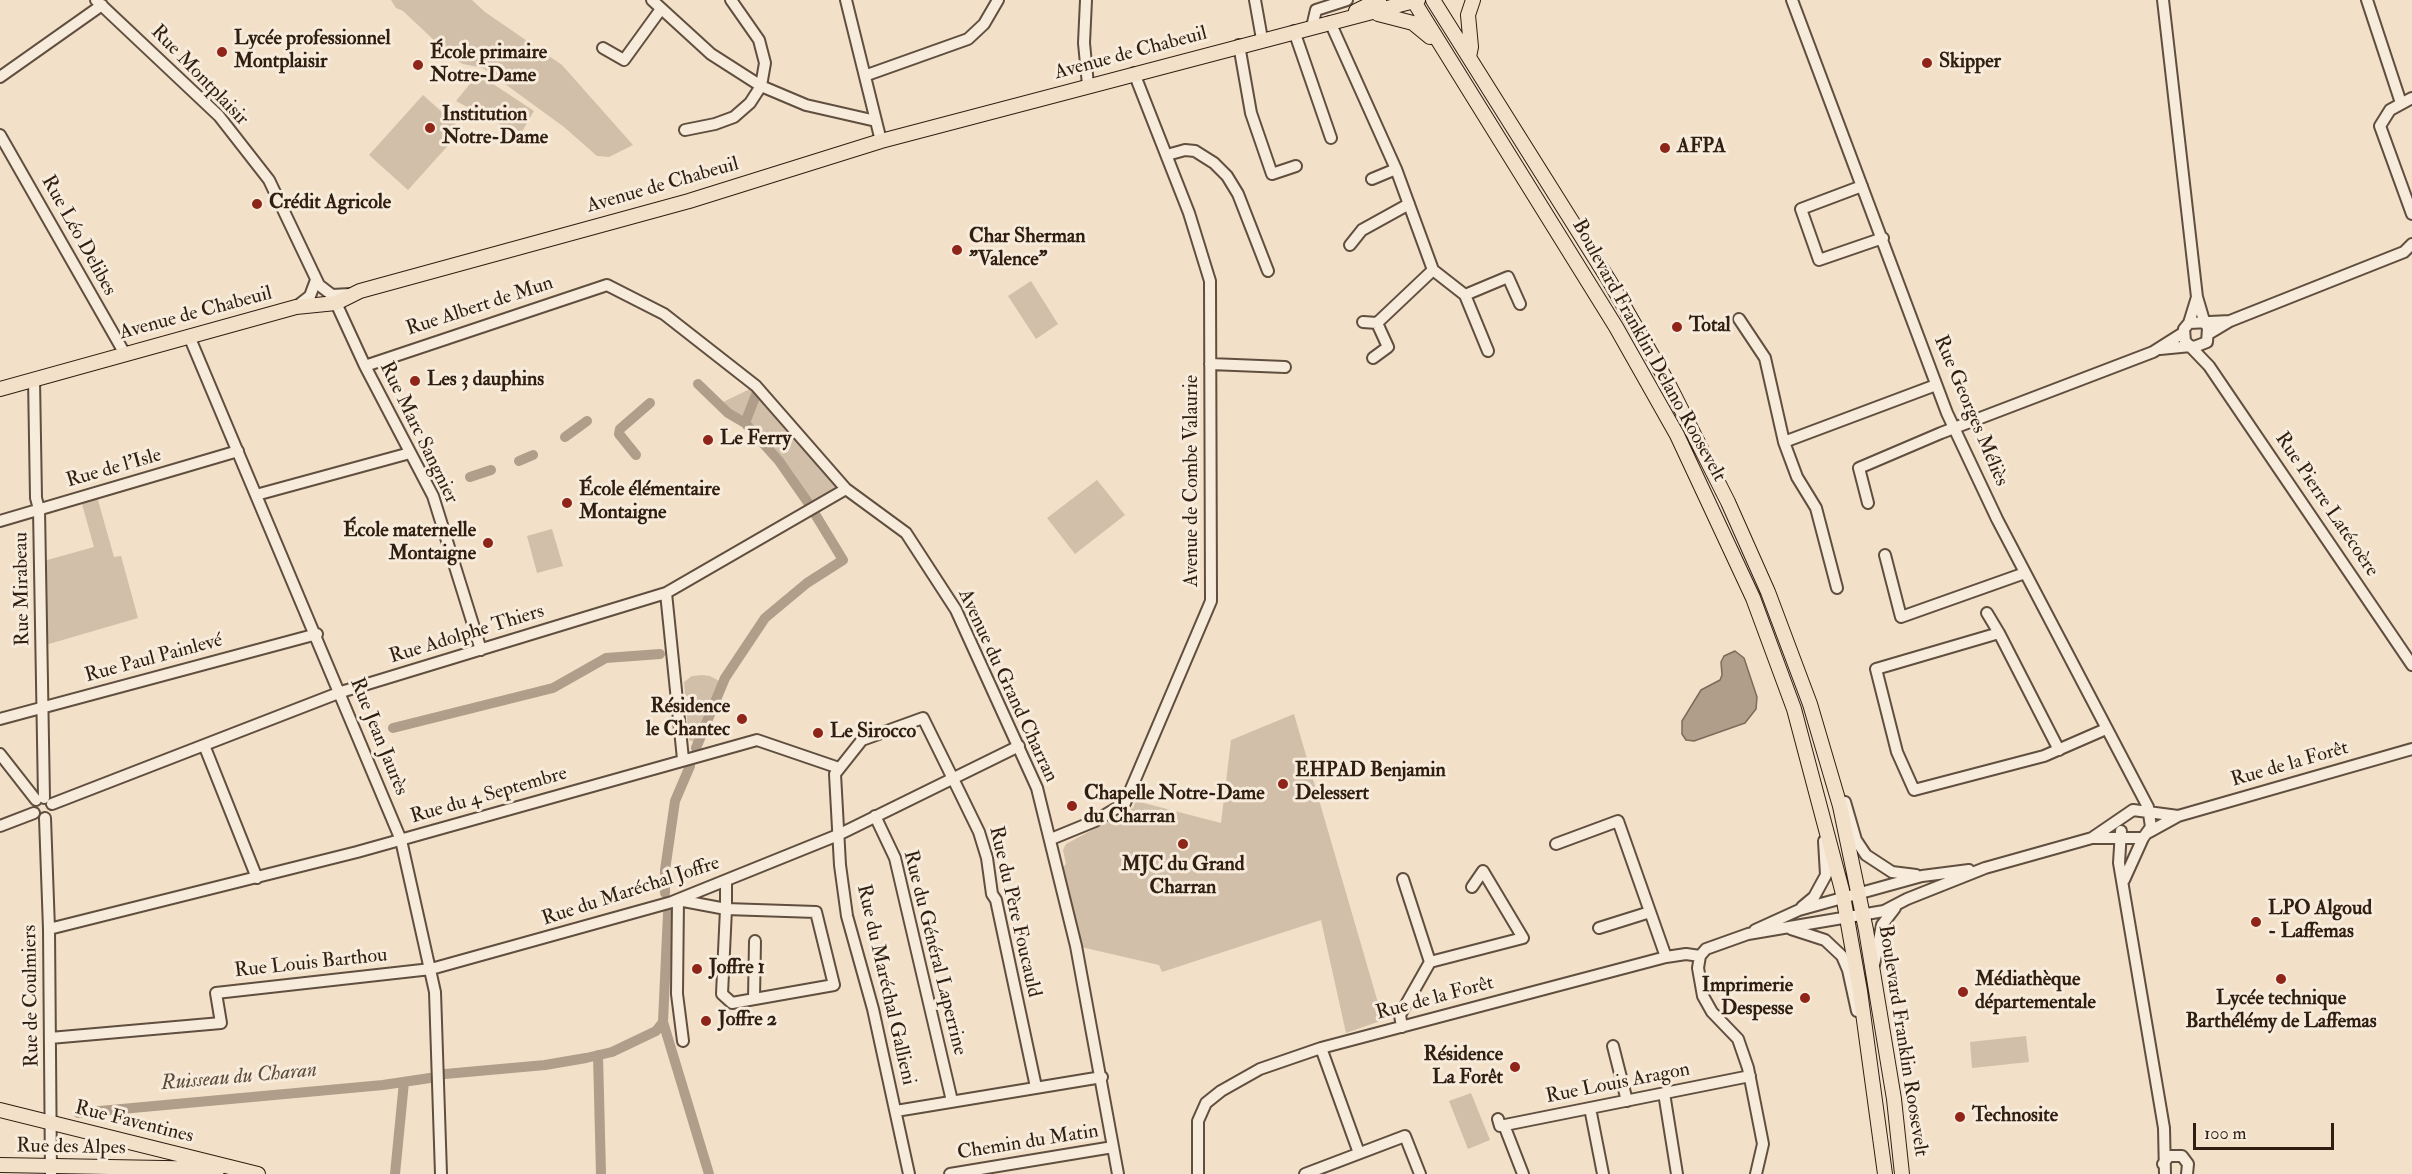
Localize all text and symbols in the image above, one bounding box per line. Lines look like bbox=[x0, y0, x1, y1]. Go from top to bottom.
street label: Rue Montplaisir bbox=[145, 21, 253, 131]
street label: Avenue de Chabeuil bbox=[1052, 22, 1210, 86]
place label: Lycée professionnel Montplaisir bbox=[234, 28, 391, 75]
place label: École primaire Notre-Dame bbox=[430, 42, 547, 89]
marker: Lycée professionnel Montplaisir bbox=[215, 45, 229, 59]
place label: Skipper bbox=[1939, 51, 2001, 75]
marker: Skipper bbox=[1920, 56, 1934, 70]
marker: École primaire Notre-Dame bbox=[411, 58, 425, 72]
place label: Institution Notre-Dame bbox=[442, 104, 548, 151]
marker: Institution Notre-Dame bbox=[423, 121, 437, 135]
place label: AFPA bbox=[1677, 136, 1726, 160]
marker: AFPA bbox=[1658, 141, 1672, 155]
street label: Avenue de Chabeuil bbox=[584, 153, 742, 219]
street label: Rue Léo Delibes bbox=[35, 172, 121, 300]
place label: Crédit Agricole bbox=[269, 192, 391, 216]
marker: Crédit Agricole bbox=[250, 197, 264, 211]
street label: Boulevard Franklin Delano Roosevelt bbox=[1566, 216, 1730, 486]
place label: Char Sherman "Valence" bbox=[969, 226, 1085, 273]
marker: Char Sherman "Valence" bbox=[950, 243, 964, 257]
street label: Rue Albert de Mun bbox=[403, 272, 557, 342]
street label: Avenue de Chabeuil bbox=[117, 282, 275, 346]
place label: Total bbox=[1689, 315, 1731, 339]
marker: Total bbox=[1670, 320, 1684, 334]
street label: Rue Georges Méliès bbox=[1927, 332, 2013, 490]
street label: Rue Marc Sangnier bbox=[373, 358, 463, 508]
place label: Les 3 dauphins bbox=[427, 369, 544, 393]
marker: Les 3 dauphins bbox=[408, 374, 422, 388]
street label: Avenue de Combe Valaurie bbox=[1181, 375, 1205, 587]
place label: Le Ferry bbox=[720, 428, 791, 452]
street label: Rue Pierre Latécoère bbox=[2269, 428, 2383, 582]
marker: Le Ferry bbox=[701, 433, 715, 447]
street label: Rue de l'Isle bbox=[64, 444, 164, 494]
place label: École élémentaire Montaigne bbox=[579, 479, 720, 526]
marker: École élémentaire Montaigne bbox=[560, 496, 574, 510]
place label: École maternelle Montaigne bbox=[343, 520, 476, 567]
street label: Rue Mirabeau bbox=[10, 532, 36, 646]
marker: École maternelle Montaigne bbox=[481, 536, 495, 550]
street label: Avenue du Grand Charran bbox=[952, 586, 1062, 786]
street label: Rue Adolphe Thiers bbox=[387, 600, 547, 670]
street label: Rue Paul Painlevé bbox=[83, 629, 225, 689]
street label: Rue Jean Jaurès bbox=[344, 675, 412, 799]
place label: Résidence le Chantec bbox=[646, 696, 730, 743]
marker: Résidence le Chantec bbox=[735, 712, 749, 726]
place label: Le Sirocco bbox=[830, 721, 916, 745]
marker: Le Sirocco bbox=[811, 726, 825, 740]
street label: Rue de la Forêt bbox=[2229, 737, 2351, 793]
place label: EHPAD Benjamin Delessert bbox=[1295, 760, 1446, 807]
street label: Rue du 4 Septembre bbox=[408, 762, 570, 830]
marker: EHPAD Benjamin Delessert bbox=[1276, 777, 1290, 791]
place label: Chapelle Notre-Dame du Charran bbox=[1084, 783, 1265, 830]
marker: Chapelle Notre-Dame du Charran bbox=[1065, 799, 1079, 813]
street label: Rue du Père Foucauld bbox=[983, 824, 1045, 1000]
marker: MJC du Grand Charran bbox=[1176, 837, 1190, 851]
street label: Rue du Général Laperrine bbox=[897, 848, 971, 1058]
street label: Rue du Maréchal Joffre bbox=[539, 852, 723, 932]
place label: MJC du Grand Charran bbox=[1121, 854, 1245, 901]
street label: Rue du Maréchal Gallieni bbox=[850, 882, 920, 1088]
place label: LPO Algoud - Laffemas bbox=[2268, 898, 2372, 945]
marker: LPO Algoud - Laffemas bbox=[2249, 915, 2263, 929]
street label: Rue de Coulmiers bbox=[19, 924, 45, 1068]
street label: Boulevard Franklin Roosevelt bbox=[1872, 924, 1932, 1158]
street label: Rue Louis Barthou bbox=[233, 944, 389, 984]
place label: Joffre 1 bbox=[709, 957, 765, 981]
marker: Joffre 1 bbox=[690, 962, 704, 976]
place label: Médiathèque départementale bbox=[1975, 969, 2096, 1016]
street label: Rue de la Forêt bbox=[1373, 972, 1497, 1026]
marker: Lycée technique Barthélémy de Laffemas bbox=[2274, 972, 2288, 986]
place label: Imprimerie Despesse bbox=[1702, 975, 1793, 1022]
marker: Médiathèque départementale bbox=[1956, 985, 1970, 999]
place label: Lycée technique Barthélémy de Laffemas bbox=[2185, 988, 2377, 1035]
marker: Imprimerie Despesse bbox=[1798, 991, 1812, 1005]
place label: Joffre 2 bbox=[718, 1009, 777, 1033]
marker: Joffre 2 bbox=[699, 1014, 713, 1028]
place label: Résidence La Forêt bbox=[1424, 1044, 1503, 1091]
street label: Rue Louis Aragon bbox=[1544, 1058, 1692, 1110]
water label: Ruisseau du Charan bbox=[160, 1059, 318, 1097]
marker: Résidence La Forêt bbox=[1508, 1060, 1522, 1074]
street label: Rue Faventines bbox=[72, 1097, 196, 1149]
place label: Technosite bbox=[1972, 1105, 2058, 1129]
marker: Technosite bbox=[1953, 1110, 1967, 1124]
scale bar bbox=[2196, 1111, 2337, 1149]
street label: Chemin du Matin bbox=[956, 1120, 1100, 1166]
text: 100 m bbox=[2204, 1122, 2247, 1145]
street label: Rue des Alpes bbox=[16, 1135, 126, 1161]

